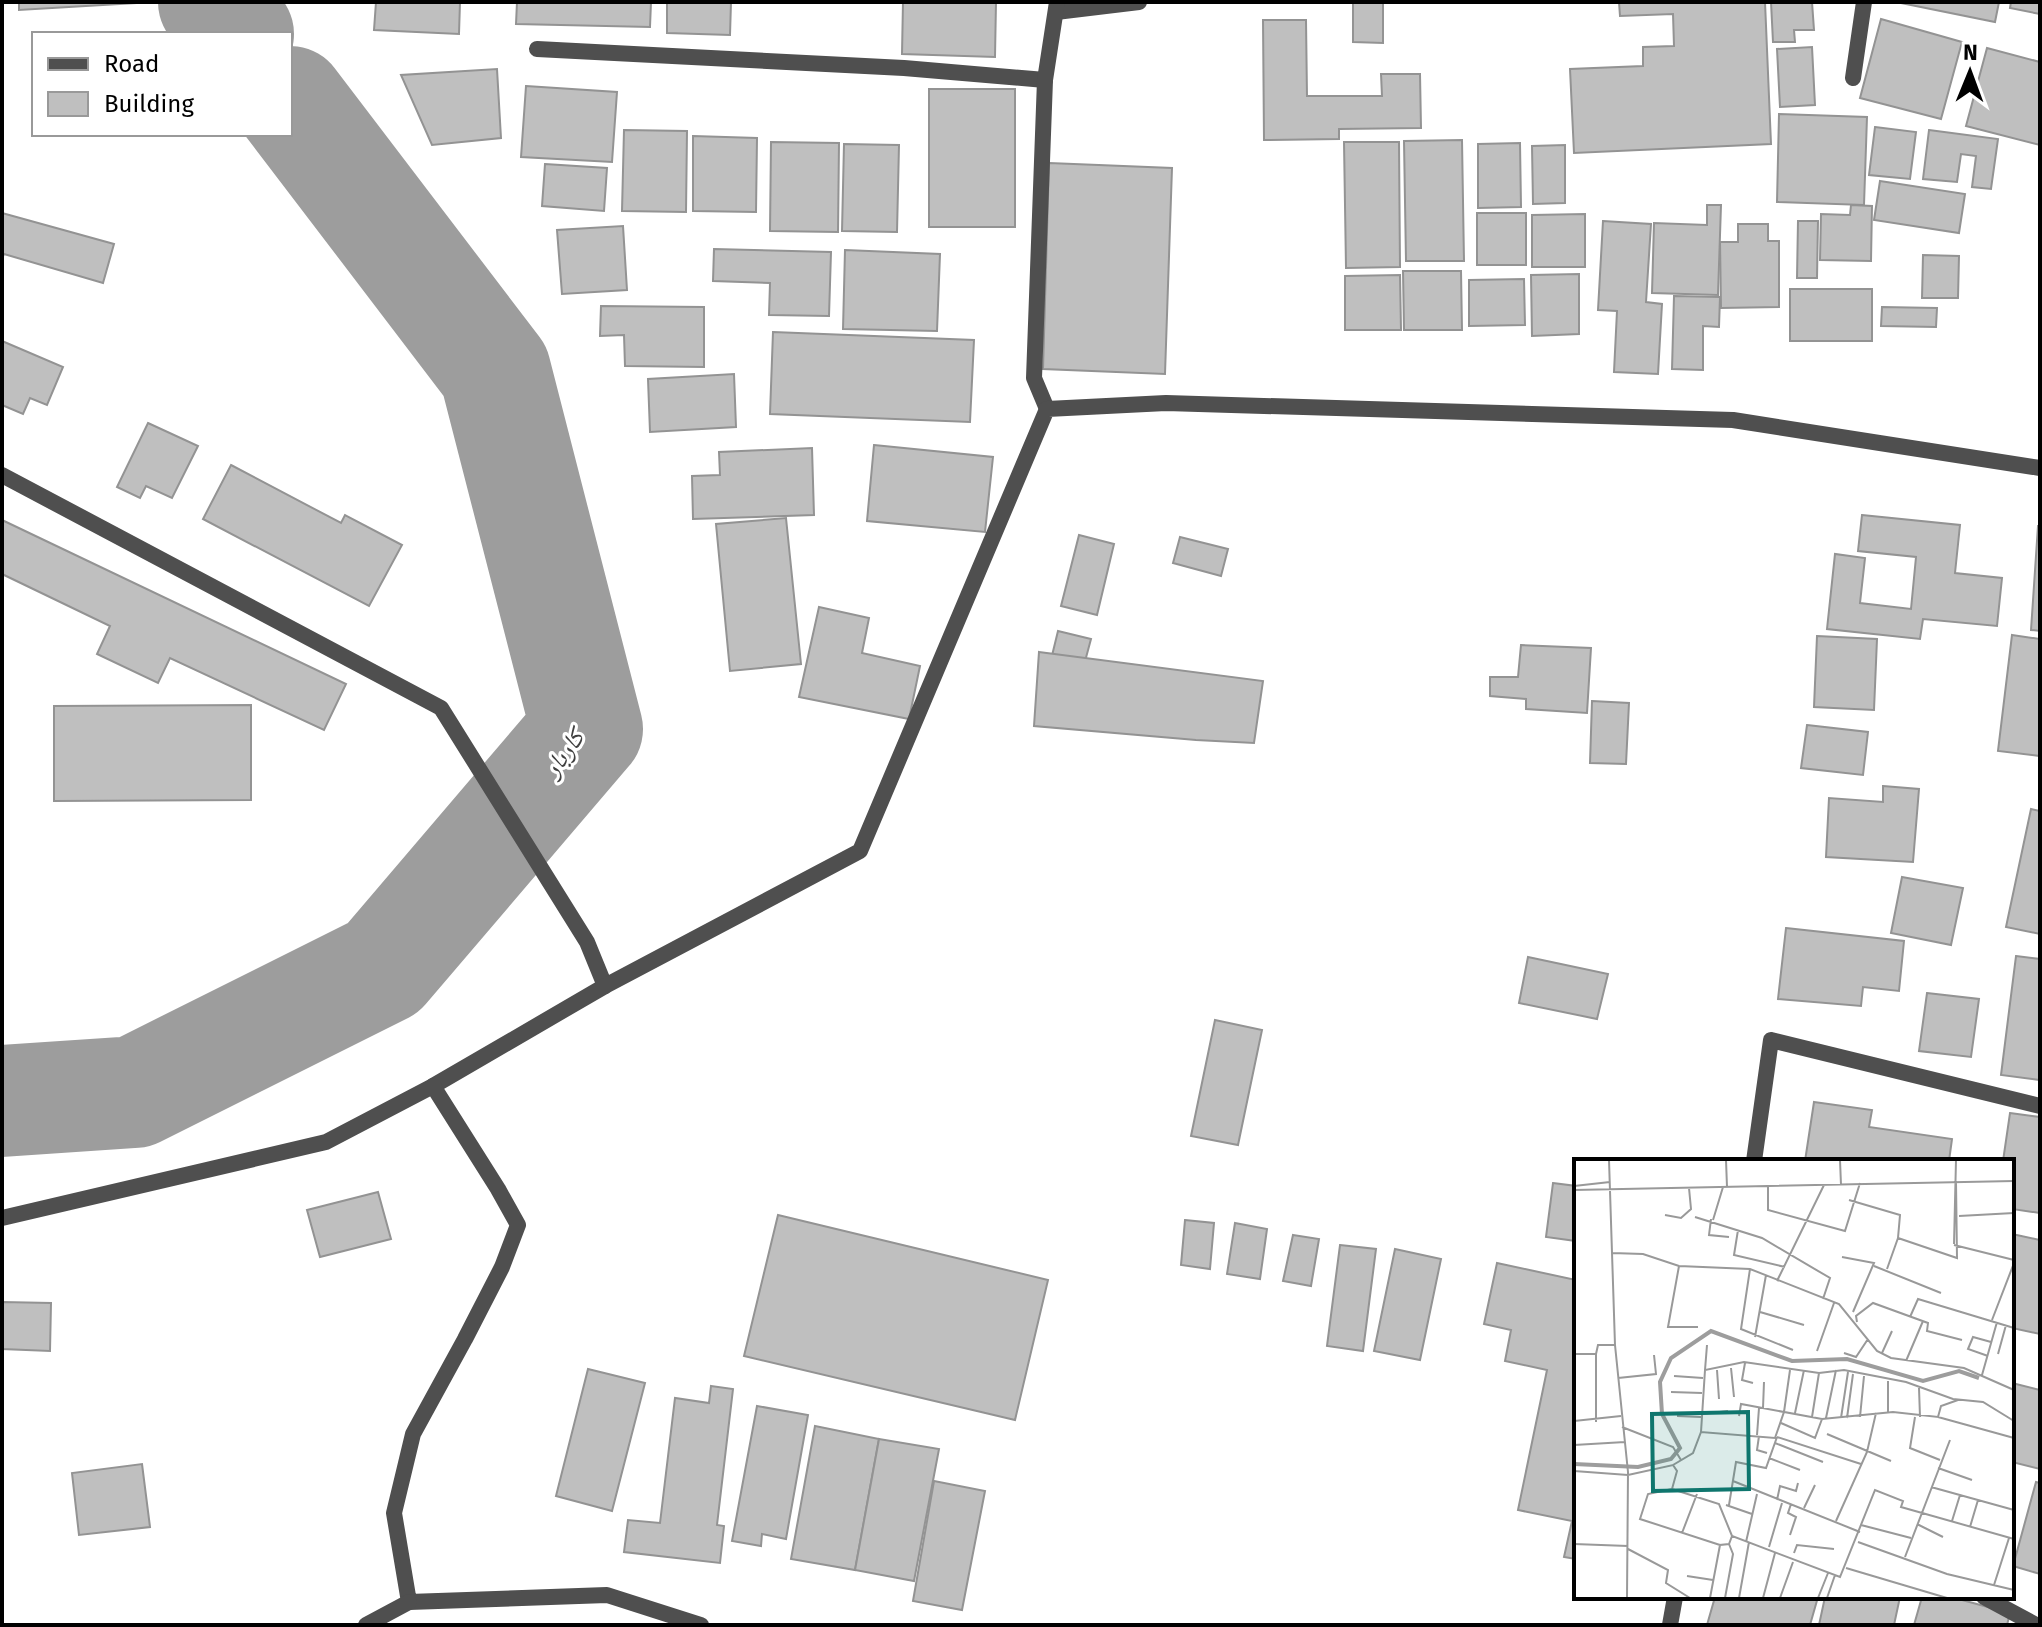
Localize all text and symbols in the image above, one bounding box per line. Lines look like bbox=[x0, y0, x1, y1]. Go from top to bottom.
legend bbox=[32, 32, 292, 136]
north arrow bbox=[1930, 32, 2010, 112]
text: N bbox=[1963, 39, 1978, 66]
text: Road bbox=[104, 50, 159, 78]
text: Building bbox=[104, 90, 194, 118]
water label: کاربار bbox=[535, 720, 593, 785]
inset map bbox=[1574, 1159, 2014, 1599]

